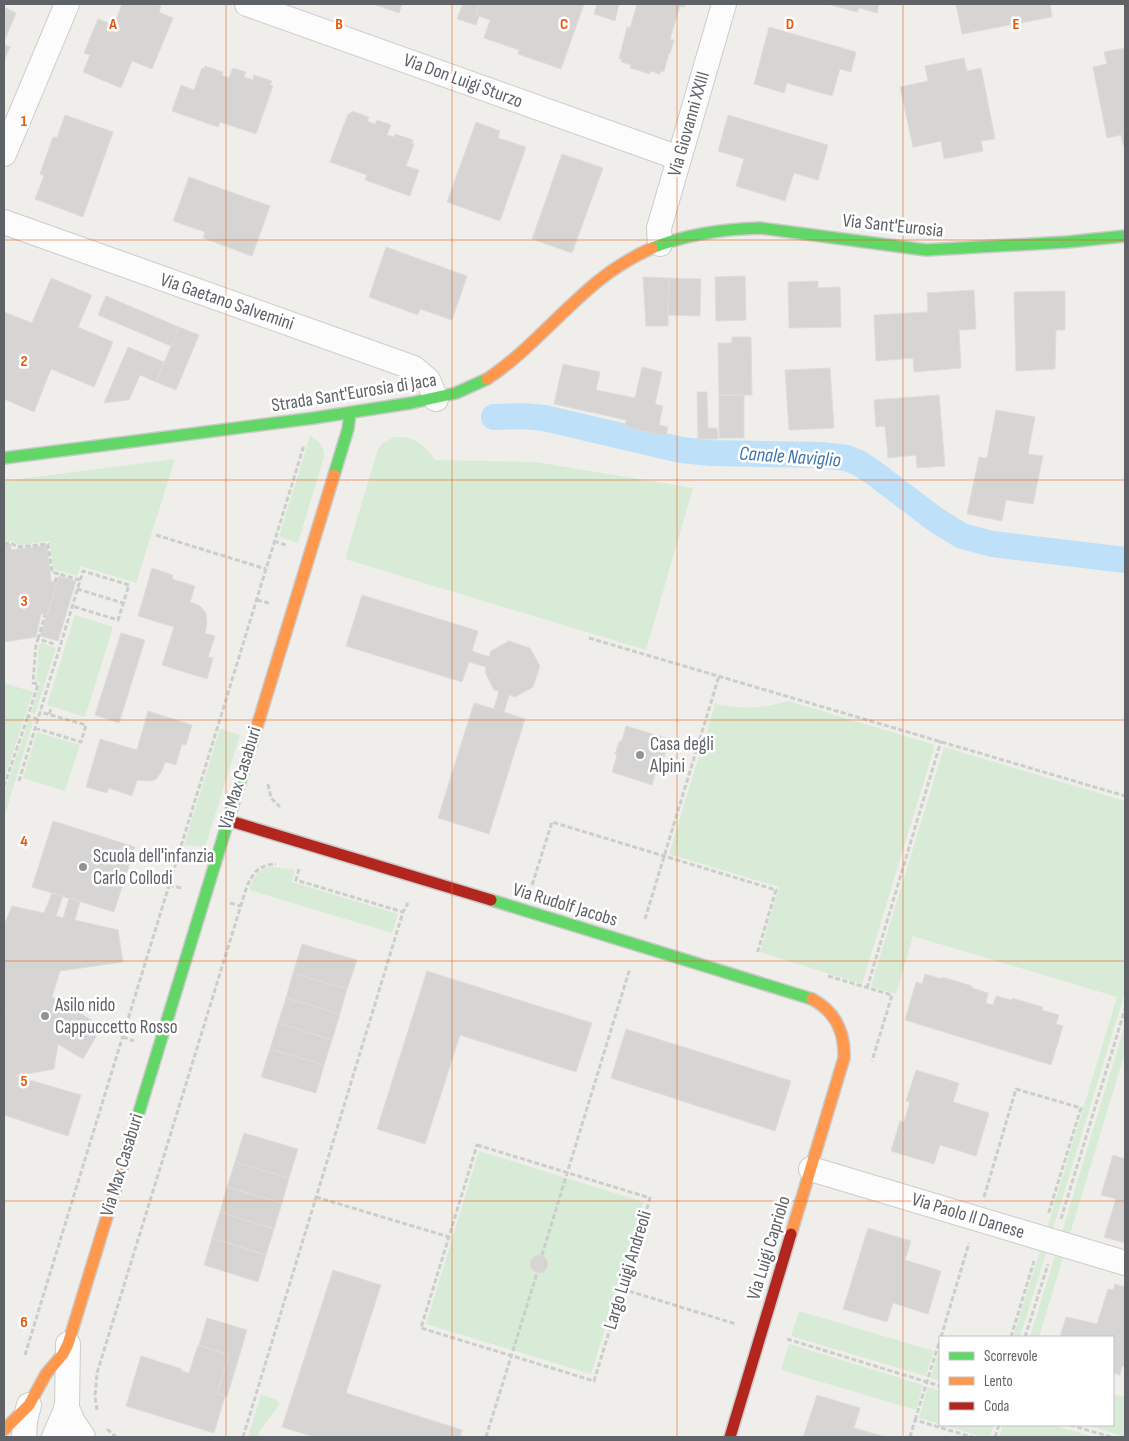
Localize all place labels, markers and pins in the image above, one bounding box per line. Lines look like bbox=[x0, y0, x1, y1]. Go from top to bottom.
place label: Casa degli Alpini bbox=[649, 733, 714, 778]
marker: Casa degli Alpini bbox=[634, 749, 646, 761]
place label: Scuola dell'infanzia Carlo Collodi bbox=[93, 845, 214, 890]
marker: Scuola dell'infanzia Carlo Collodi bbox=[77, 861, 89, 873]
place label: Asilo nido Cappuccetto Rosso bbox=[54, 994, 178, 1039]
marker: Asilo nido Cappuccetto Rosso bbox=[39, 1010, 51, 1022]

